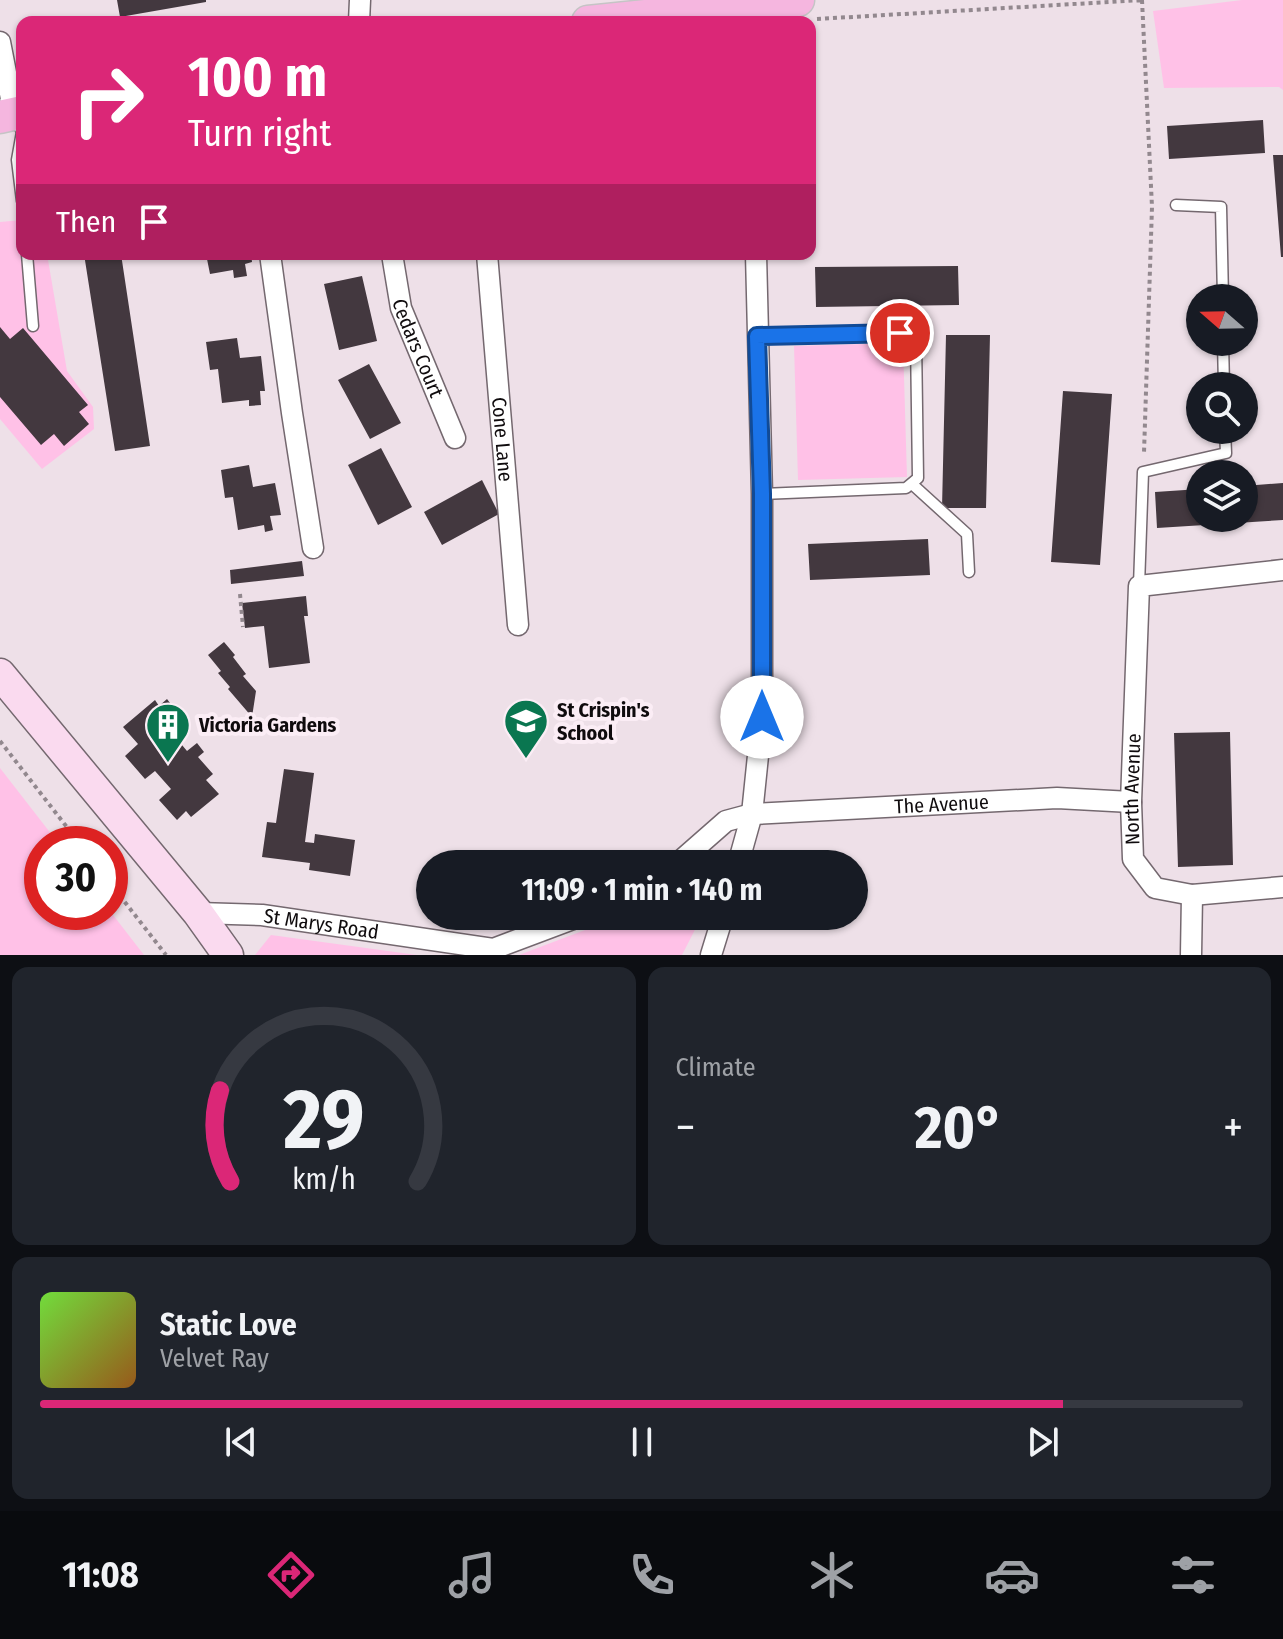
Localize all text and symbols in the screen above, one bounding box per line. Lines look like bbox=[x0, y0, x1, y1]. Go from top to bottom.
text: 100 m bbox=[188, 44, 327, 111]
icon: right bbox=[56, 48, 160, 152]
text: Turn right bbox=[188, 112, 331, 156]
icon: arrive bbox=[132, 200, 176, 244]
text: Then bbox=[56, 204, 116, 240]
north arrow bbox=[1186, 284, 1258, 356]
map controls bbox=[1186, 284, 1258, 532]
street label: Cedars Court bbox=[388, 297, 449, 401]
pin bbox=[866, 299, 934, 367]
icon: arrive bbox=[878, 311, 922, 355]
button: search bbox=[1186, 372, 1258, 444]
street label: Cone Lane bbox=[487, 396, 518, 482]
button: layers bbox=[1186, 460, 1258, 532]
position arrow bbox=[720, 675, 804, 759]
school or university icon: St Crispin's School bbox=[502, 697, 550, 760]
place label: St Crispin's School bbox=[557, 698, 650, 745]
building icon: Victoria Gardens bbox=[144, 701, 192, 764]
place label: Victoria Gardens bbox=[198, 713, 336, 737]
street label: North Avenue bbox=[1119, 733, 1146, 845]
street label: The Avenue bbox=[894, 790, 989, 819]
speed limit sign: 30 bbox=[24, 826, 128, 930]
text: 11:09 · 1 min · 140 m bbox=[522, 872, 763, 908]
street label: St Marys Road bbox=[262, 903, 380, 944]
text: Climate bbox=[676, 1052, 756, 1083]
text: 29 bbox=[282, 1070, 364, 1170]
text: 20° bbox=[915, 1092, 1003, 1164]
text: − bbox=[676, 1101, 695, 1154]
text: + bbox=[1223, 1101, 1243, 1154]
text: km/h bbox=[292, 1162, 356, 1197]
text: Static Love bbox=[160, 1307, 297, 1343]
text: Velvet Ray bbox=[160, 1343, 269, 1374]
icon: previous bbox=[219, 1420, 263, 1464]
icon: pause bbox=[620, 1420, 664, 1464]
icon: next bbox=[1021, 1420, 1065, 1464]
icon: directions bbox=[263, 1547, 319, 1603]
icon: music bbox=[444, 1547, 500, 1603]
icon: phone bbox=[624, 1547, 680, 1603]
icon: climate bbox=[804, 1547, 860, 1603]
icon: car bbox=[984, 1547, 1040, 1603]
icon: filters bbox=[1165, 1547, 1221, 1603]
text: 11:08 bbox=[62, 1553, 139, 1597]

